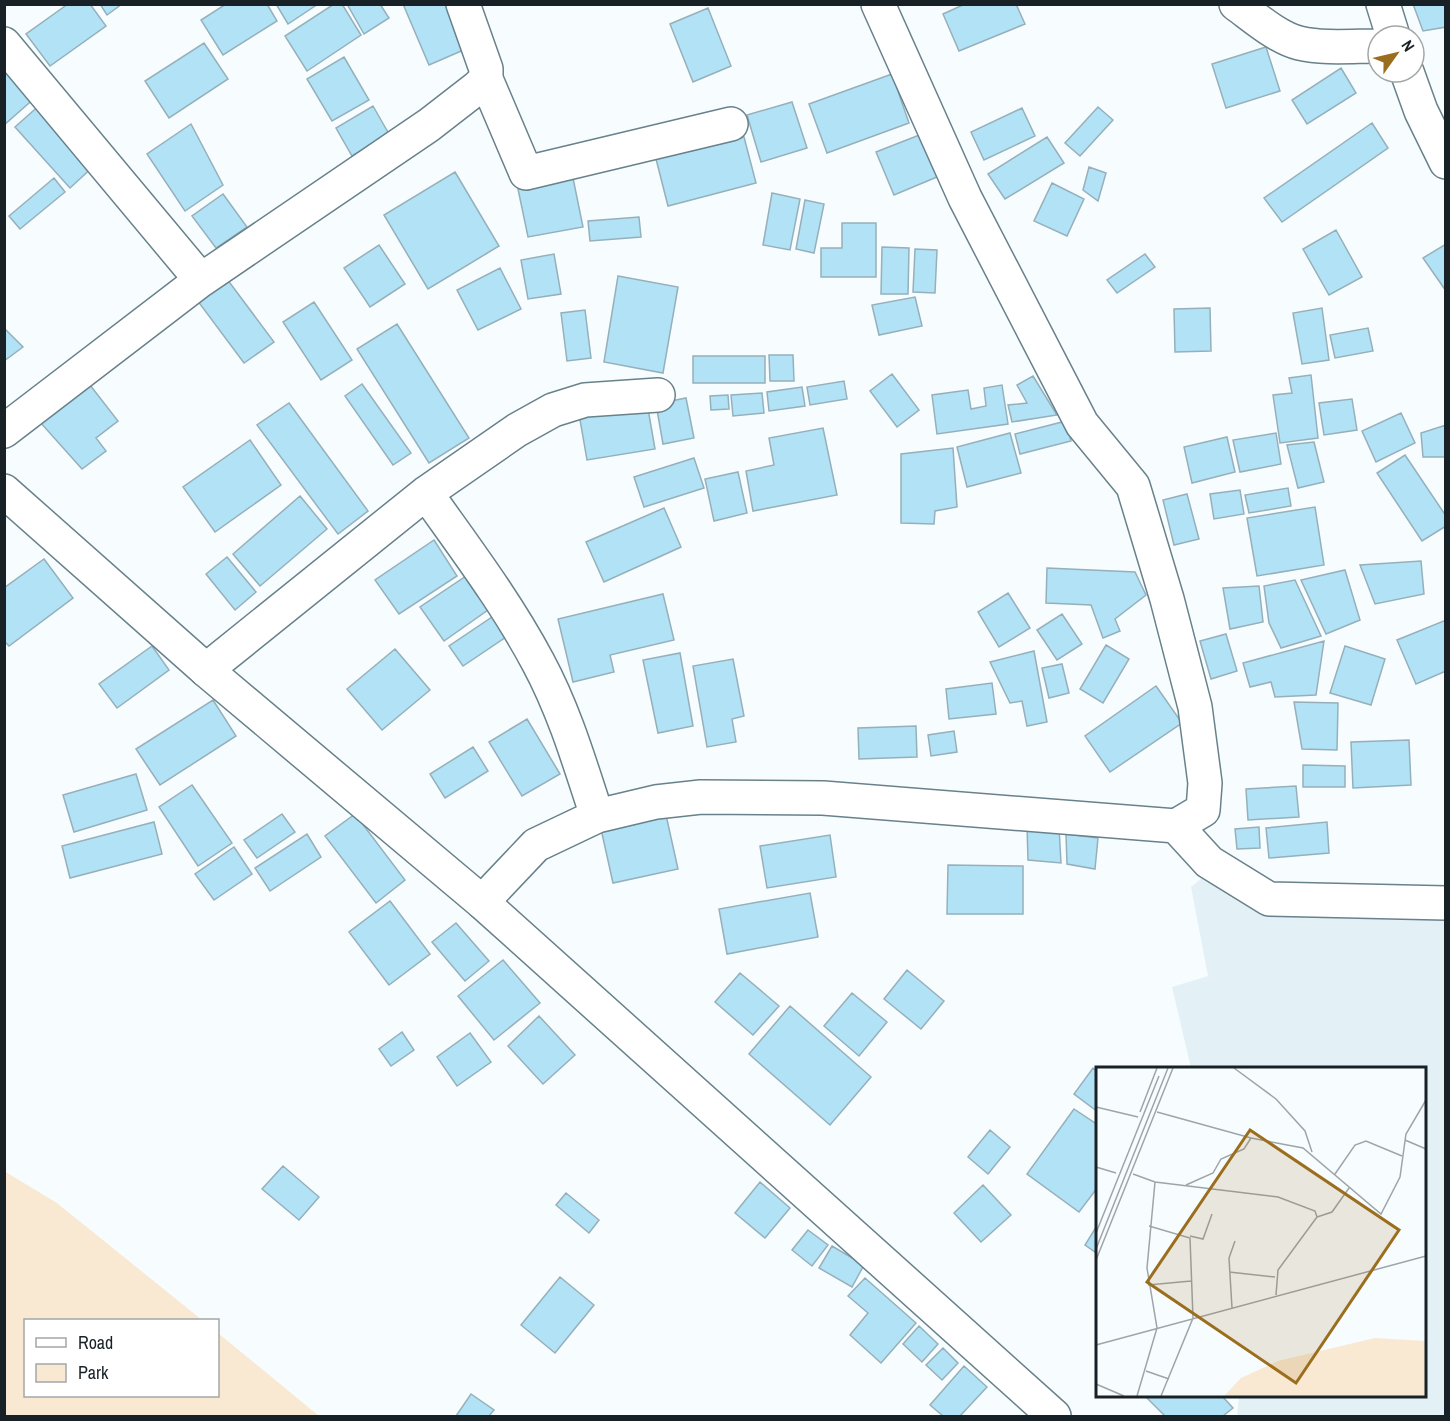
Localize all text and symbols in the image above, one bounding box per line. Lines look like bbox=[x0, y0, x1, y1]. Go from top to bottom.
north arrow bbox=[1366, 24, 1426, 84]
text: N bbox=[1397, 36, 1420, 56]
inset map bbox=[1096, 1067, 1426, 1397]
legend bbox=[24, 1319, 219, 1397]
text: Road bbox=[78, 1330, 113, 1355]
text: Park bbox=[78, 1360, 109, 1385]

